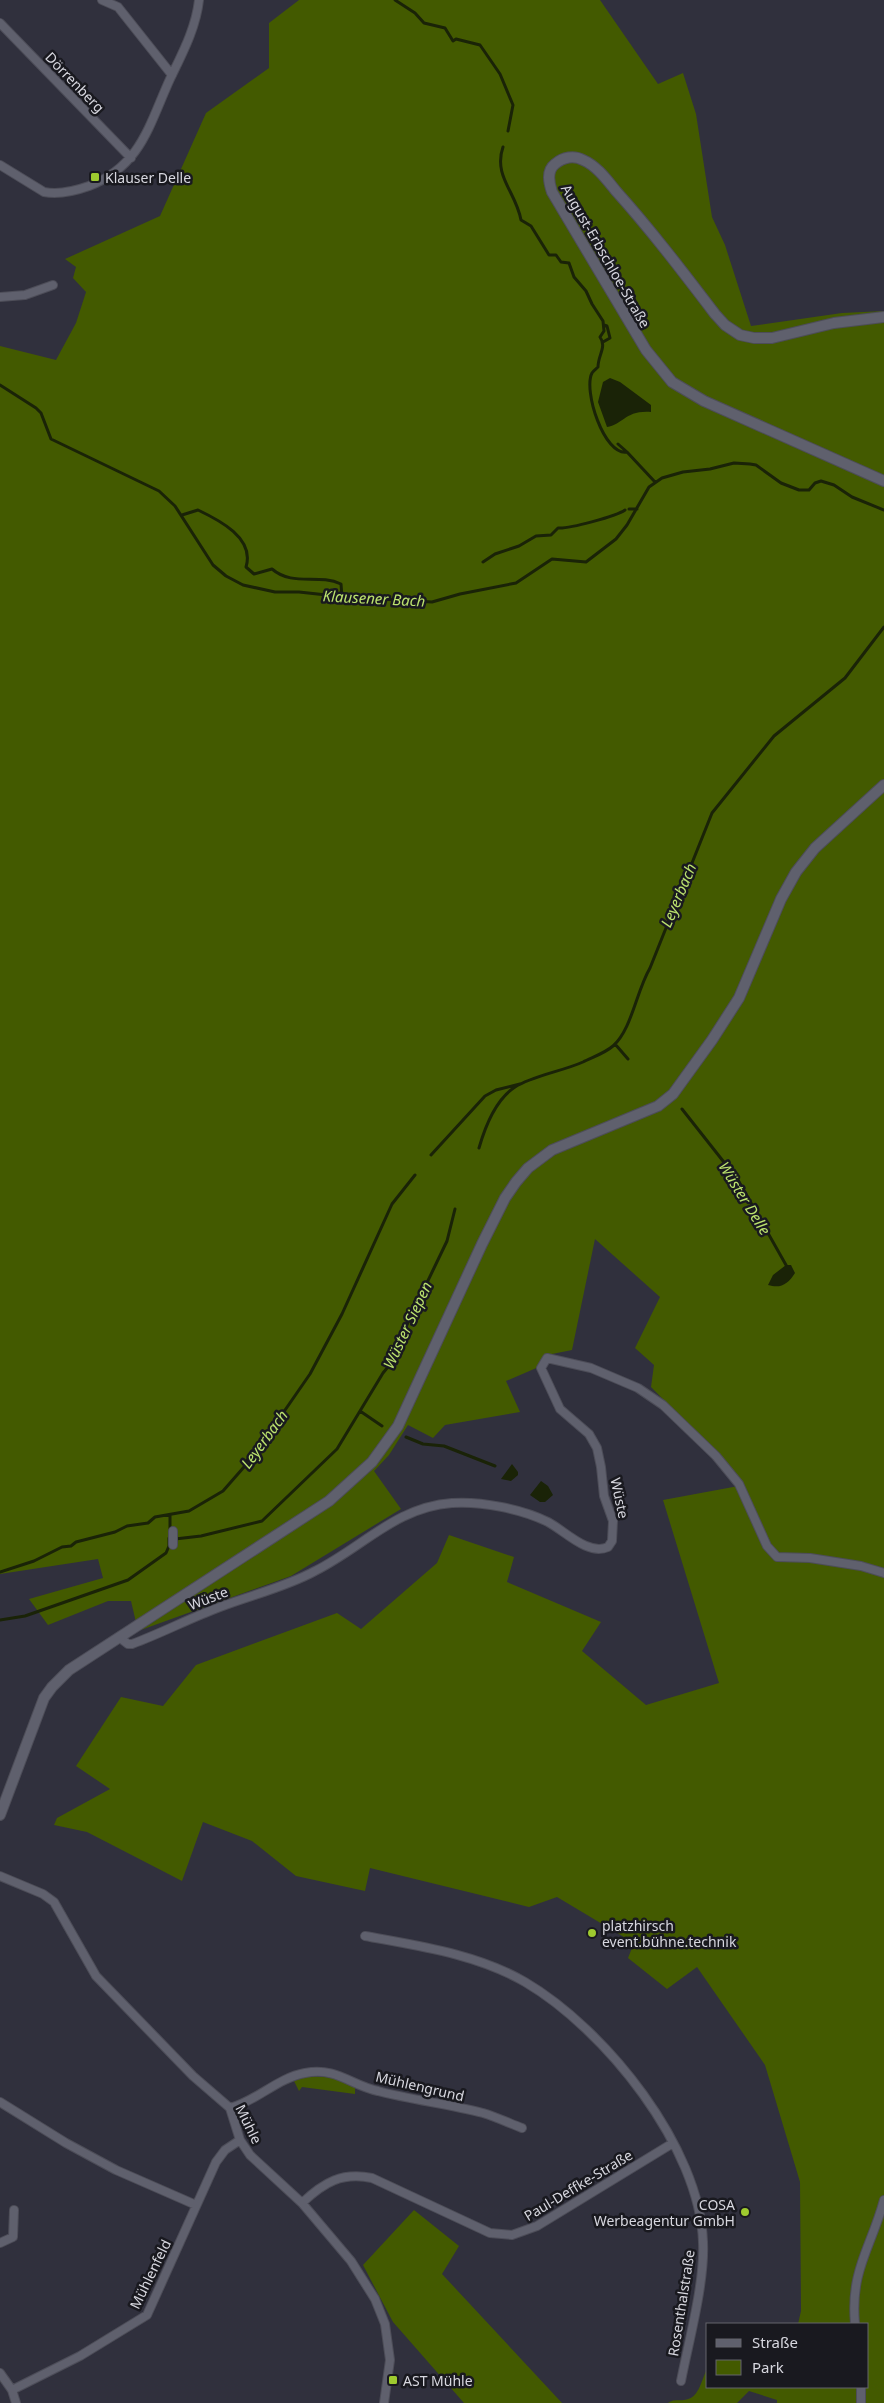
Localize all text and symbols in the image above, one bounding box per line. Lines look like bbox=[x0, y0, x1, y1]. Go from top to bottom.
street label: Dörrenberg bbox=[41, 48, 109, 116]
place label: Klauser Delle bbox=[105, 168, 191, 187]
marker: Klauser Delle bbox=[89, 171, 101, 183]
street label: August-Erbschloe-Straße bbox=[557, 181, 655, 331]
water label: Klausener Bach bbox=[322, 585, 426, 611]
water label: Leyerbach bbox=[656, 860, 700, 930]
water label: Wüster Delle bbox=[715, 1158, 776, 1239]
water label: Wüster Siepen bbox=[378, 1278, 436, 1372]
water label: Leyerbach bbox=[236, 1406, 292, 1472]
street label: Wüste bbox=[606, 1476, 634, 1520]
street label: Wüste bbox=[185, 1582, 231, 1614]
place label: platzhirsch event.bühne.technik bbox=[602, 1916, 737, 1951]
marker: platzhirsch event.bühne.technik bbox=[586, 1927, 598, 1939]
street label: Mühlengrund bbox=[374, 2067, 466, 2105]
street label: Mühle bbox=[231, 2101, 267, 2147]
street label: Paul-Deffke-Straße bbox=[520, 2145, 636, 2225]
place label: COSA Werbeagentur GmbH bbox=[594, 2195, 735, 2230]
marker: COSA Werbeagentur GmbH bbox=[739, 2206, 751, 2218]
street label: Mühlenfeld bbox=[125, 2236, 175, 2312]
street label: Rosenthalstraße bbox=[663, 2248, 699, 2358]
legend bbox=[706, 2323, 869, 2388]
text: Straße bbox=[752, 2332, 798, 2352]
text: Park bbox=[752, 2357, 784, 2377]
place label: AST Mühle bbox=[403, 2371, 473, 2390]
marker: AST Mühle bbox=[387, 2374, 399, 2386]

